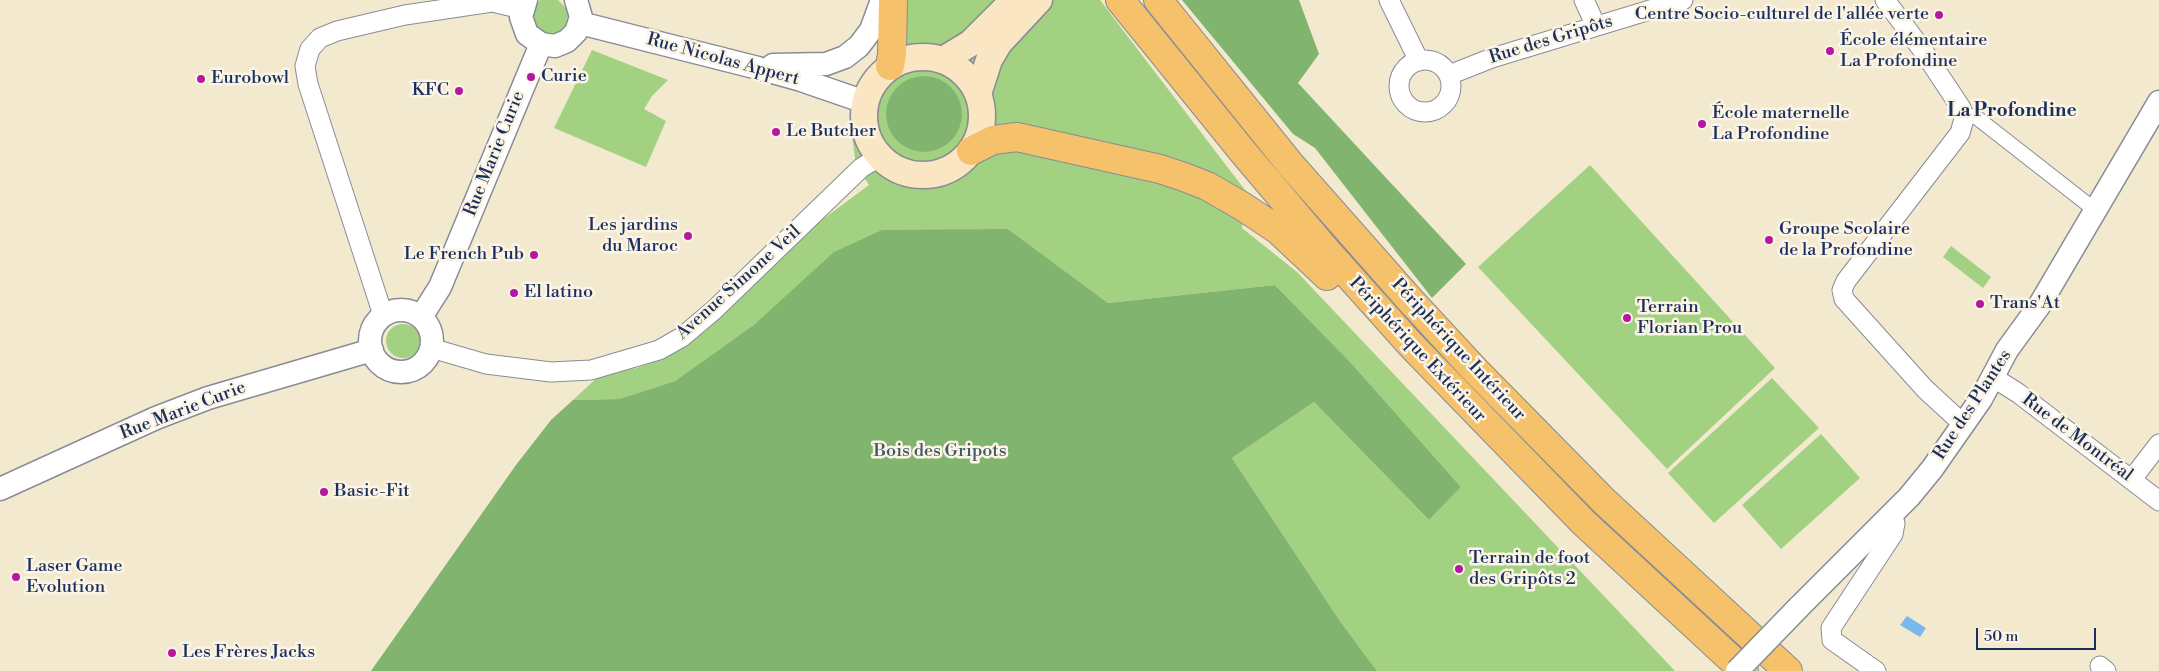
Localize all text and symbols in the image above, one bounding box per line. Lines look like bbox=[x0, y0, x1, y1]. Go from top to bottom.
place label: Centre Socio-culturel de l'allée verte bbox=[1635, 4, 1929, 26]
marker: Centre Socio-culturel de l'allée verte bbox=[1933, 9, 1945, 21]
street label: Rue des Gripôts bbox=[1486, 11, 1616, 69]
street label: Rue Nicolas Appert bbox=[644, 29, 802, 91]
place label: École élémentaire La Profondine bbox=[1840, 30, 1987, 72]
marker: École élémentaire La Profondine bbox=[1824, 45, 1836, 57]
place label: Curie bbox=[541, 66, 587, 88]
place label: Eurobowl bbox=[211, 68, 289, 90]
marker: Curie bbox=[525, 71, 537, 83]
marker: Eurobowl bbox=[195, 73, 207, 85]
place label: KFC bbox=[412, 80, 449, 102]
marker: KFC bbox=[453, 85, 465, 97]
street label: Rue Marie Curie bbox=[460, 88, 530, 220]
district label: La Profondine bbox=[1947, 100, 2077, 122]
place label: École maternelle La Profondine bbox=[1712, 103, 1850, 146]
marker: École maternelle La Profondine bbox=[1696, 118, 1708, 130]
place label: Le Butcher bbox=[786, 121, 876, 143]
marker: Le Butcher bbox=[770, 126, 782, 138]
place label: Les jardins du Maroc bbox=[588, 215, 678, 258]
place label: Groupe Scolaire de la Profondine bbox=[1779, 219, 1913, 262]
street label: Avenue Simone Veil bbox=[672, 221, 806, 345]
marker: Les jardins du Maroc bbox=[682, 230, 694, 242]
marker: Groupe Scolaire de la Profondine bbox=[1763, 234, 1775, 246]
place label: Le French Pub bbox=[404, 244, 524, 266]
marker: Le French Pub bbox=[528, 249, 540, 261]
street label: Périphérique Extérieur bbox=[1344, 273, 1490, 427]
street label: Périphérique Intérieur bbox=[1386, 274, 1530, 426]
place label: El latino bbox=[524, 282, 593, 304]
marker: El latino bbox=[508, 287, 520, 299]
place label: Trans'At bbox=[1990, 293, 2060, 315]
place label: Terrain Florian Prou bbox=[1637, 297, 1742, 340]
marker: Trans'At bbox=[1974, 298, 1986, 310]
marker: Terrain Florian Prou bbox=[1621, 312, 1633, 324]
street label: Rue des Plantes bbox=[1929, 346, 2017, 464]
street label: Rue Marie Curie bbox=[117, 377, 249, 445]
street label: Rue de Montréal bbox=[2017, 389, 2137, 487]
park label: Bois des Gripots bbox=[873, 441, 1007, 463]
place label: Basic-Fit bbox=[334, 481, 410, 503]
marker: Basic-Fit bbox=[318, 486, 330, 498]
place label: Terrain de foot des Gripôts 2 bbox=[1469, 548, 1590, 590]
place label: Laser Game Evolution bbox=[26, 556, 123, 598]
marker: Terrain de foot des Gripôts 2 bbox=[1453, 563, 1465, 575]
marker: Laser Game Evolution bbox=[10, 571, 22, 583]
scale bar bbox=[1979, 618, 2099, 650]
text: 50 m bbox=[1984, 627, 2018, 646]
place label: Les Frères Jacks bbox=[182, 642, 315, 664]
marker: Les Frères Jacks bbox=[166, 647, 178, 659]

